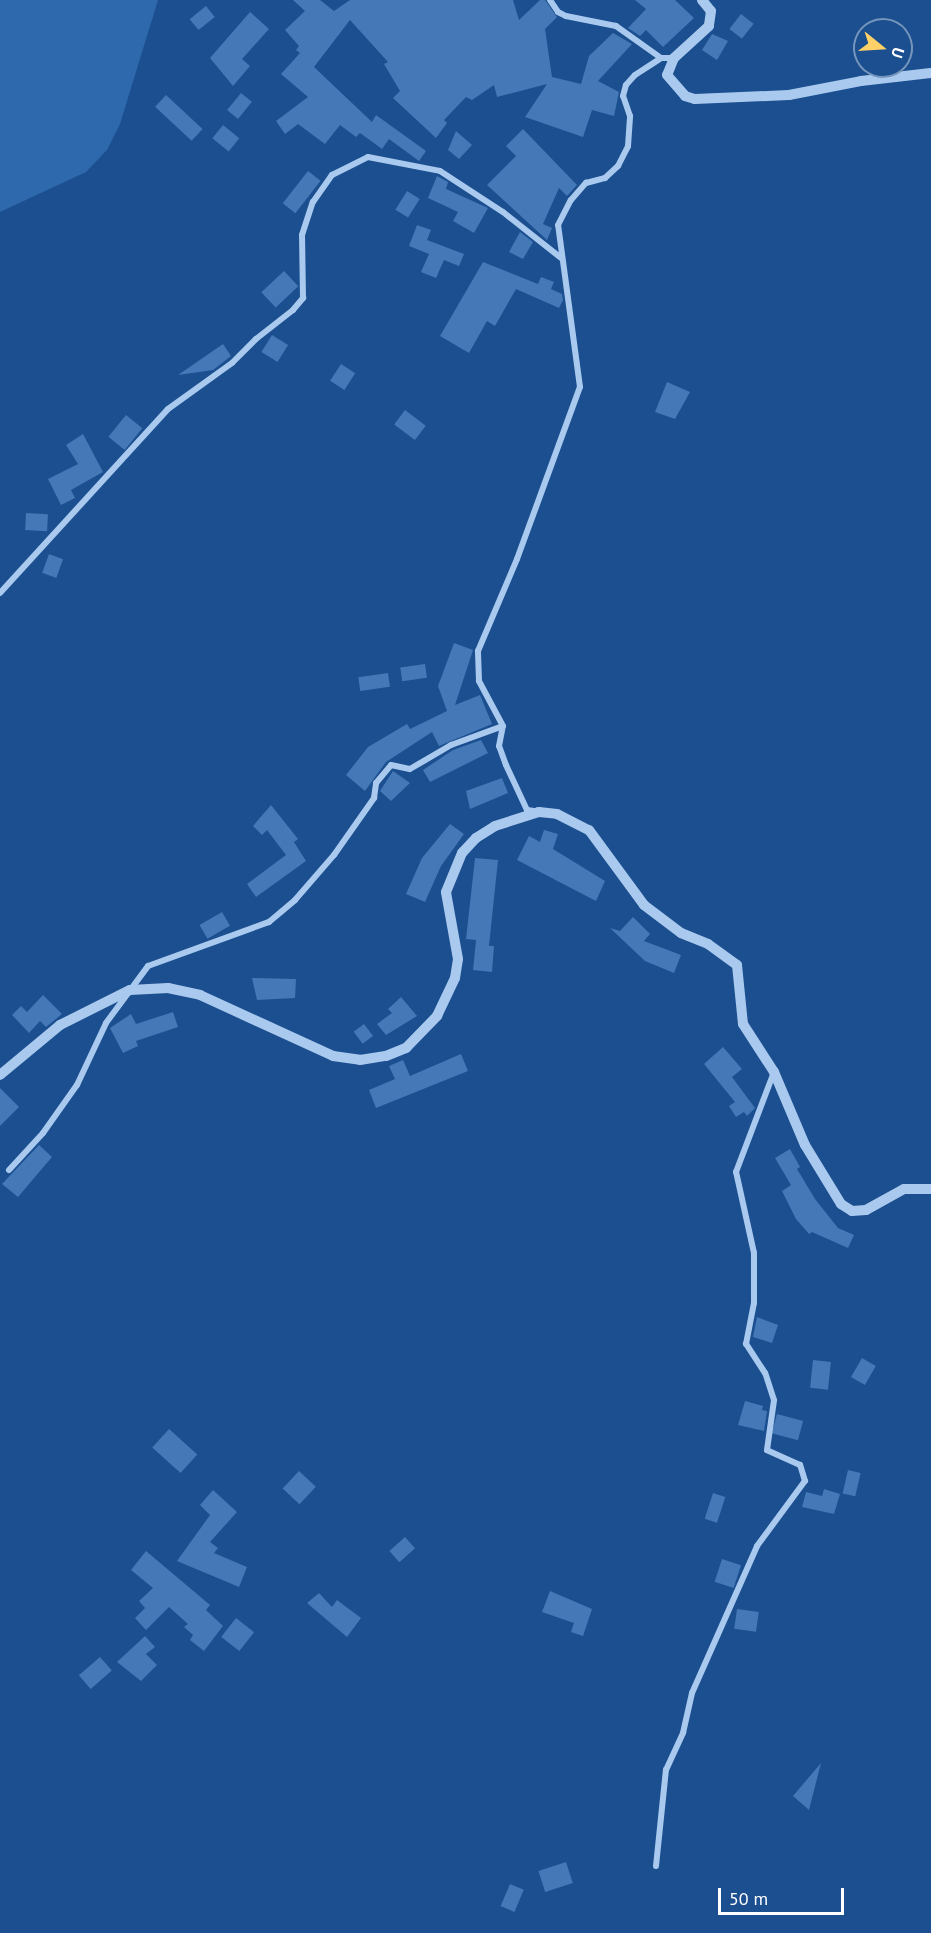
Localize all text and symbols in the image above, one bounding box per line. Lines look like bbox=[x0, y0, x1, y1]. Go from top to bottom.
north arrow bbox=[853, 18, 913, 78]
text: U bbox=[887, 45, 909, 61]
scale bar bbox=[721, 1876, 847, 1914]
text: 50 m bbox=[729, 1887, 768, 1910]

